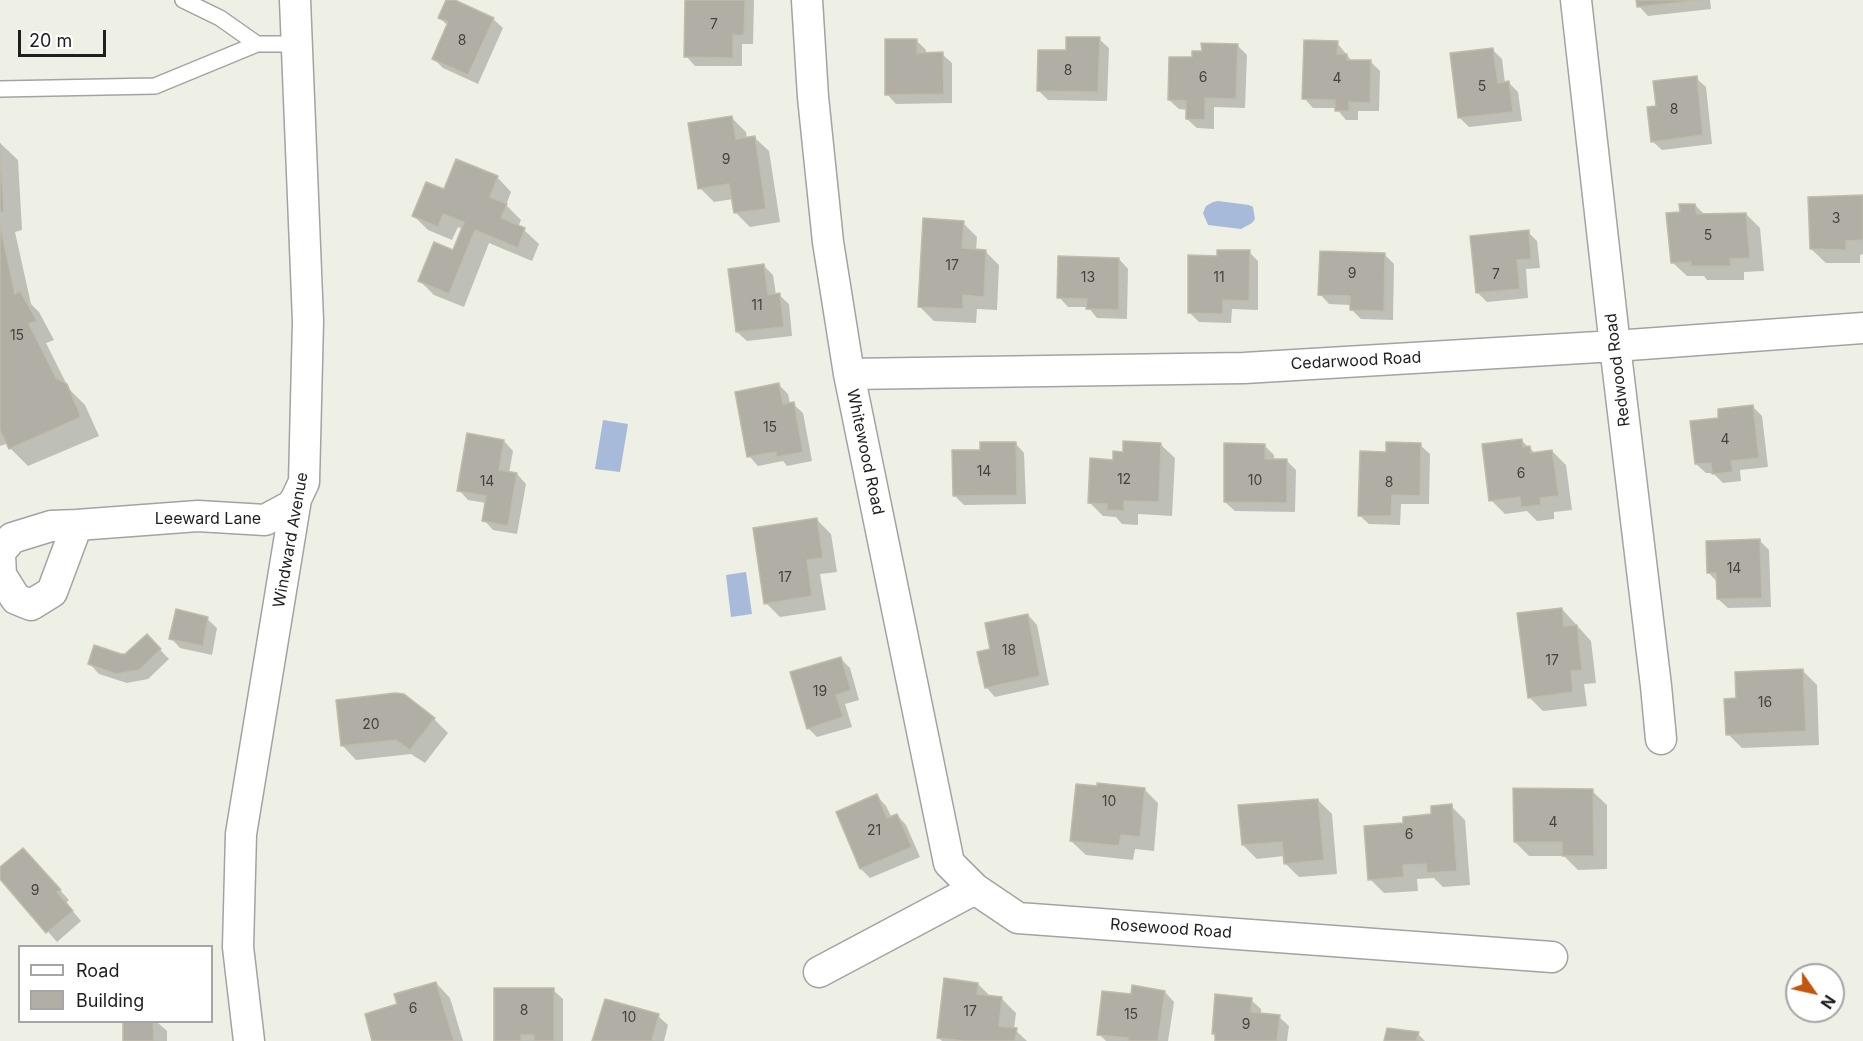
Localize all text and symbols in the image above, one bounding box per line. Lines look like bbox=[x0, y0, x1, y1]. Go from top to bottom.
house number: 7 bbox=[710, 17, 718, 33]
scale bar bbox=[21, 18, 110, 56]
text: 20 m bbox=[29, 30, 72, 51]
house number: 8 bbox=[458, 33, 466, 49]
house number: 8 bbox=[1064, 63, 1072, 79]
house number: 6 bbox=[1199, 70, 1207, 86]
house number: 4 bbox=[1332, 71, 1342, 87]
house number: 5 bbox=[1478, 79, 1486, 95]
house number: 8 bbox=[1670, 102, 1678, 118]
house number: 9 bbox=[722, 152, 730, 168]
house number: 3 bbox=[1832, 211, 1840, 227]
house number: 5 bbox=[1704, 228, 1712, 244]
house number: 17 bbox=[945, 258, 959, 274]
house number: 9 bbox=[1348, 266, 1356, 282]
house number: 7 bbox=[1492, 267, 1500, 283]
house number: 13 bbox=[1081, 270, 1095, 286]
house number: 11 bbox=[1213, 270, 1225, 286]
house number: 11 bbox=[751, 298, 763, 314]
street label: Redwood Road bbox=[1602, 312, 1634, 428]
house number: 15 bbox=[10, 328, 24, 344]
street label: Cedarwood Road bbox=[1290, 348, 1422, 374]
street label: Whitewood Road bbox=[842, 387, 888, 517]
house number: 15 bbox=[763, 420, 777, 436]
house number: 4 bbox=[1720, 432, 1730, 448]
house number: 14 bbox=[977, 464, 991, 480]
house number: 6 bbox=[1517, 466, 1525, 482]
street label: Windward Avenue bbox=[270, 471, 312, 609]
house number: 12 bbox=[1117, 472, 1131, 488]
house number: 10 bbox=[1248, 473, 1262, 489]
house number: 14 bbox=[480, 474, 494, 490]
house number: 8 bbox=[1385, 475, 1393, 491]
street label: Leeward Lane bbox=[155, 509, 261, 529]
house number: 14 bbox=[1727, 561, 1741, 577]
house number: 17 bbox=[778, 570, 792, 586]
house number: 18 bbox=[1002, 643, 1016, 659]
house number: 17 bbox=[1545, 653, 1559, 669]
house number: 19 bbox=[813, 684, 827, 700]
house number: 16 bbox=[1758, 695, 1772, 711]
house number: 20 bbox=[362, 717, 380, 733]
house number: 10 bbox=[1102, 794, 1116, 810]
house number: 4 bbox=[1548, 815, 1558, 831]
house number: 21 bbox=[867, 823, 881, 839]
house number: 6 bbox=[1405, 827, 1413, 843]
house number: 9 bbox=[31, 883, 39, 899]
street label: Rosewood Road bbox=[1109, 915, 1233, 943]
legend bbox=[18, 945, 213, 1023]
text: Road bbox=[76, 960, 119, 981]
north arrow bbox=[1785, 963, 1845, 1023]
text: Building bbox=[76, 990, 144, 1011]
text: N bbox=[1817, 991, 1840, 1013]
house number: 6 bbox=[409, 1001, 417, 1017]
house number: 8 bbox=[520, 1003, 528, 1019]
house number: 17 bbox=[963, 1004, 977, 1020]
house number: 15 bbox=[1124, 1007, 1138, 1023]
house number: 10 bbox=[622, 1010, 636, 1026]
house number: 9 bbox=[1242, 1017, 1250, 1033]

